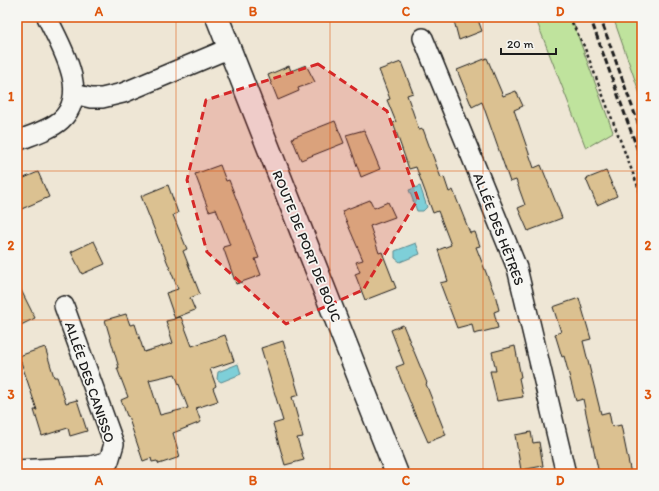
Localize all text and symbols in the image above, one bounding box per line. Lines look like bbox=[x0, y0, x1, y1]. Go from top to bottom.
text: A bbox=[94, 4, 104, 19]
text: B bbox=[249, 4, 258, 19]
text: C bbox=[402, 4, 411, 19]
text: D bbox=[556, 4, 565, 19]
scale bar bbox=[501, 30, 556, 56]
text: 20 m bbox=[507, 37, 534, 51]
text: 1 bbox=[8, 89, 14, 104]
text: 1 bbox=[645, 89, 651, 104]
street label: ROUTE DE PORT DE BOUC bbox=[268, 168, 345, 324]
street label: ALLÉE DES HÊTRES bbox=[469, 171, 528, 288]
text: 2 bbox=[8, 238, 15, 253]
text: 2 bbox=[645, 238, 652, 253]
street label: ALLÉE DES CANISSO bbox=[61, 319, 118, 445]
text: 3 bbox=[7, 387, 15, 402]
text: 3 bbox=[644, 387, 652, 402]
text: A bbox=[94, 473, 104, 488]
text: B bbox=[249, 473, 258, 488]
text: C bbox=[402, 473, 411, 488]
text: D bbox=[556, 473, 565, 488]

